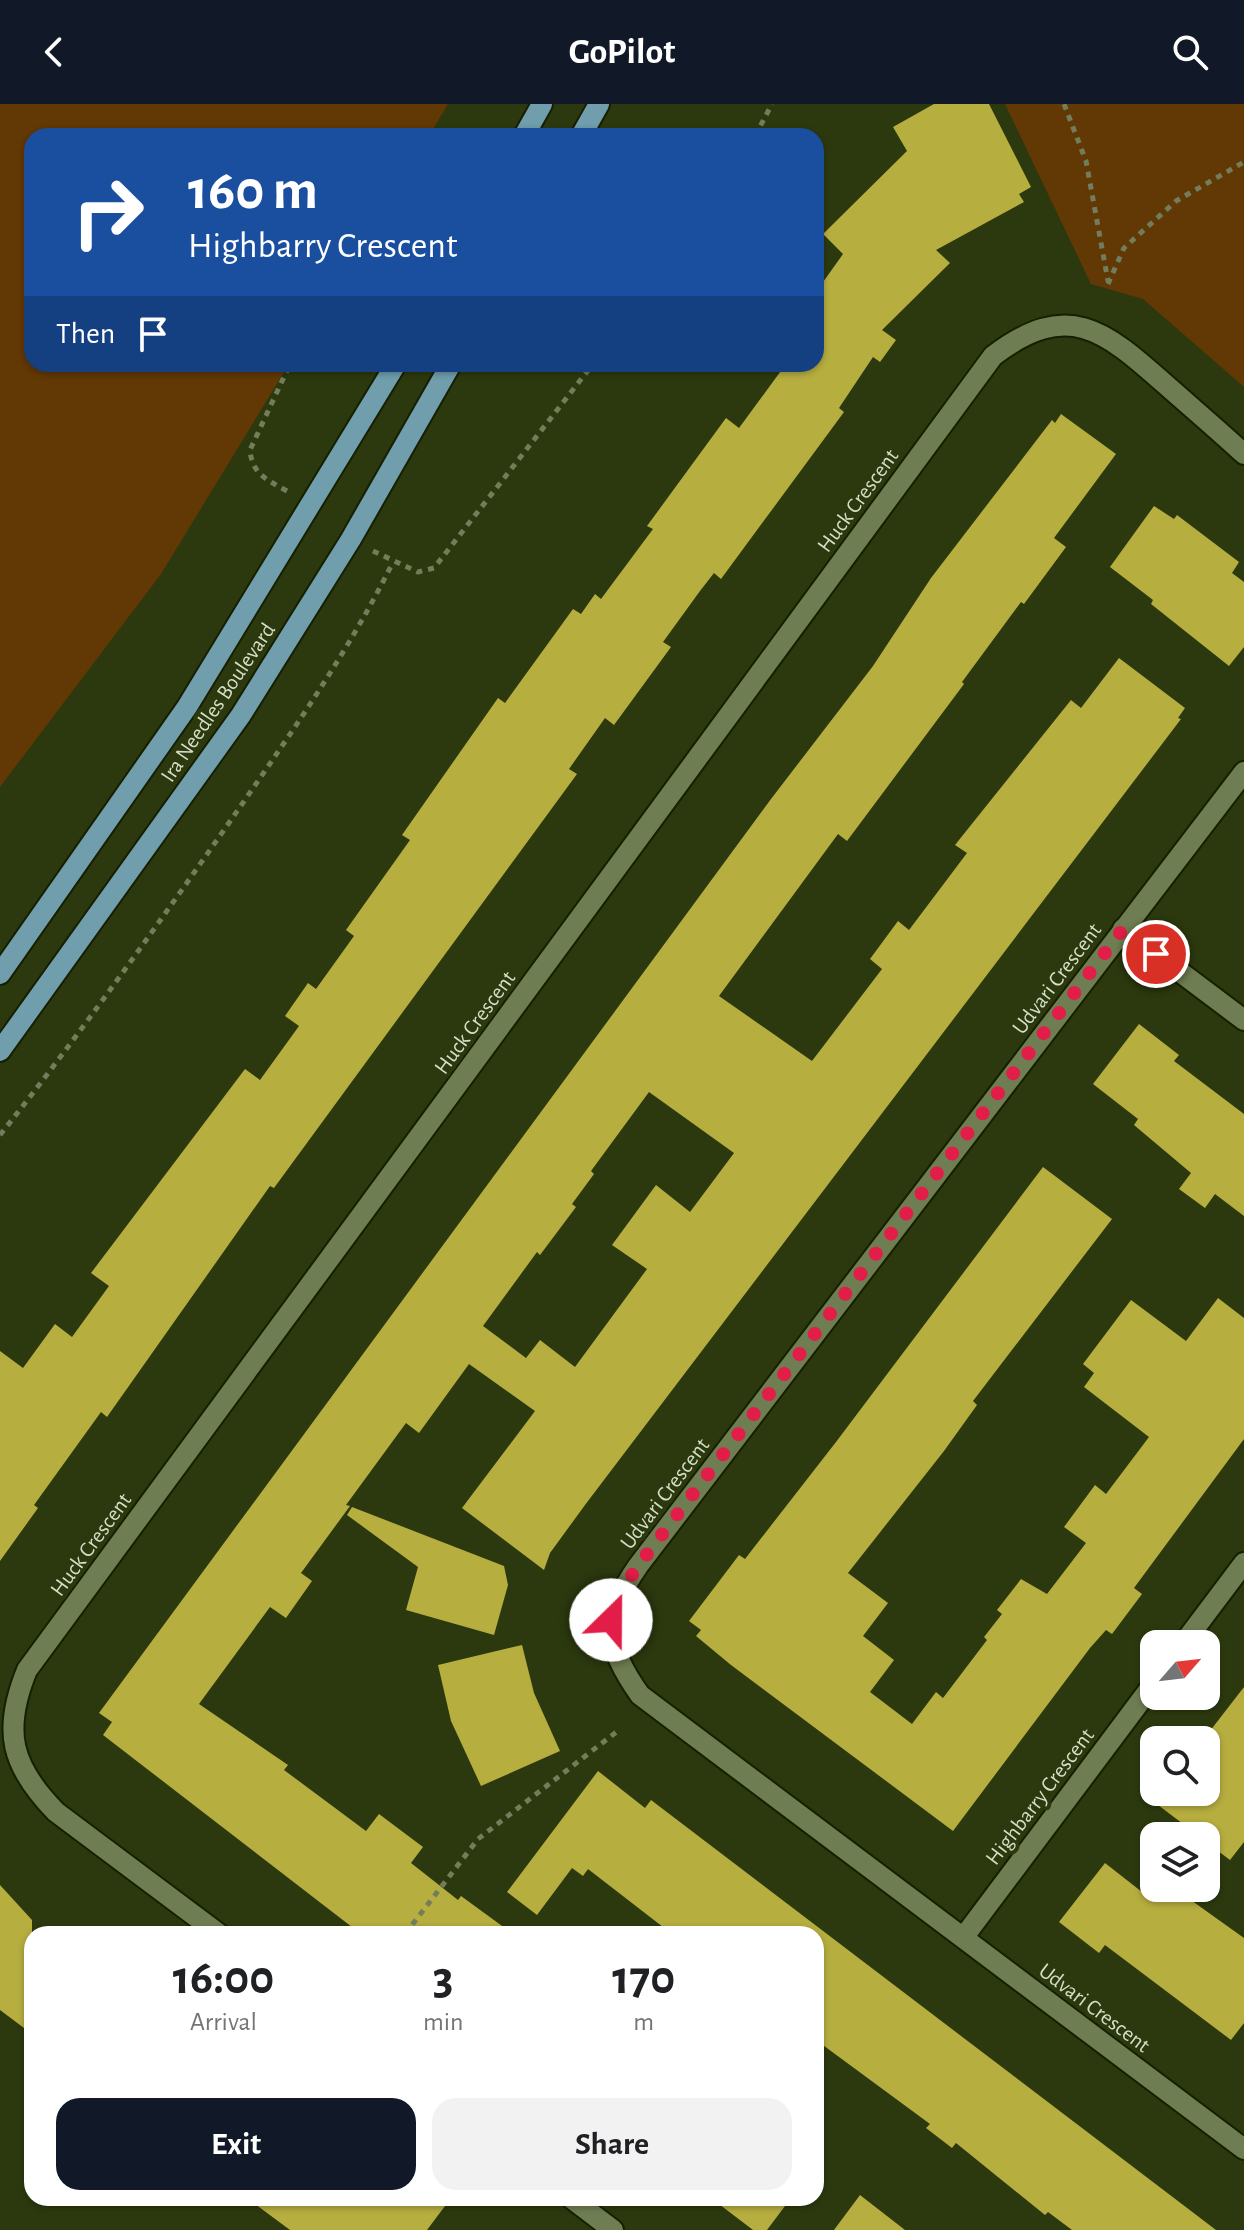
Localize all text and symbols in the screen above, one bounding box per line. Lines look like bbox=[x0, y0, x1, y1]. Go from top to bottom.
icon: back bbox=[32, 30, 76, 74]
icon: search bbox=[1168, 30, 1212, 74]
text: GoPilot bbox=[569, 34, 675, 70]
icon: right bbox=[56, 160, 160, 264]
text: 160 m bbox=[188, 163, 318, 219]
text: Highbarry Crescent bbox=[188, 228, 457, 264]
icon: arrive bbox=[131, 312, 175, 356]
text: Then bbox=[56, 319, 115, 349]
street label: Huck Crescent bbox=[813, 445, 902, 556]
street label: Ira Needles Boulevard bbox=[157, 619, 279, 786]
street label: Udvari Crescent bbox=[1008, 919, 1106, 1038]
pin bbox=[1122, 920, 1190, 988]
icon: arrive bbox=[1134, 932, 1178, 976]
street label: Huck Crescent bbox=[430, 967, 519, 1078]
street label: Udvari Crescent bbox=[616, 1434, 714, 1553]
street label: Huck Crescent bbox=[46, 1489, 135, 1600]
position arrow bbox=[569, 1578, 653, 1662]
north arrow bbox=[1140, 1630, 1220, 1710]
map controls bbox=[1140, 1630, 1220, 1902]
street label: Highbarry Crescent bbox=[981, 1724, 1098, 1869]
button: search bbox=[1140, 1726, 1220, 1806]
button: layers bbox=[1140, 1822, 1220, 1902]
text: 16:00 bbox=[173, 1955, 274, 2003]
text: 3 bbox=[433, 1955, 454, 2003]
text: 170 bbox=[612, 1955, 675, 2003]
street label: Udvari Crescent bbox=[1035, 1959, 1154, 2057]
text: Arrival bbox=[190, 2009, 257, 2035]
text: min bbox=[423, 2009, 463, 2035]
text: m bbox=[633, 2009, 654, 2035]
button: Exit bbox=[56, 2098, 416, 2190]
button: Share bbox=[432, 2098, 792, 2190]

